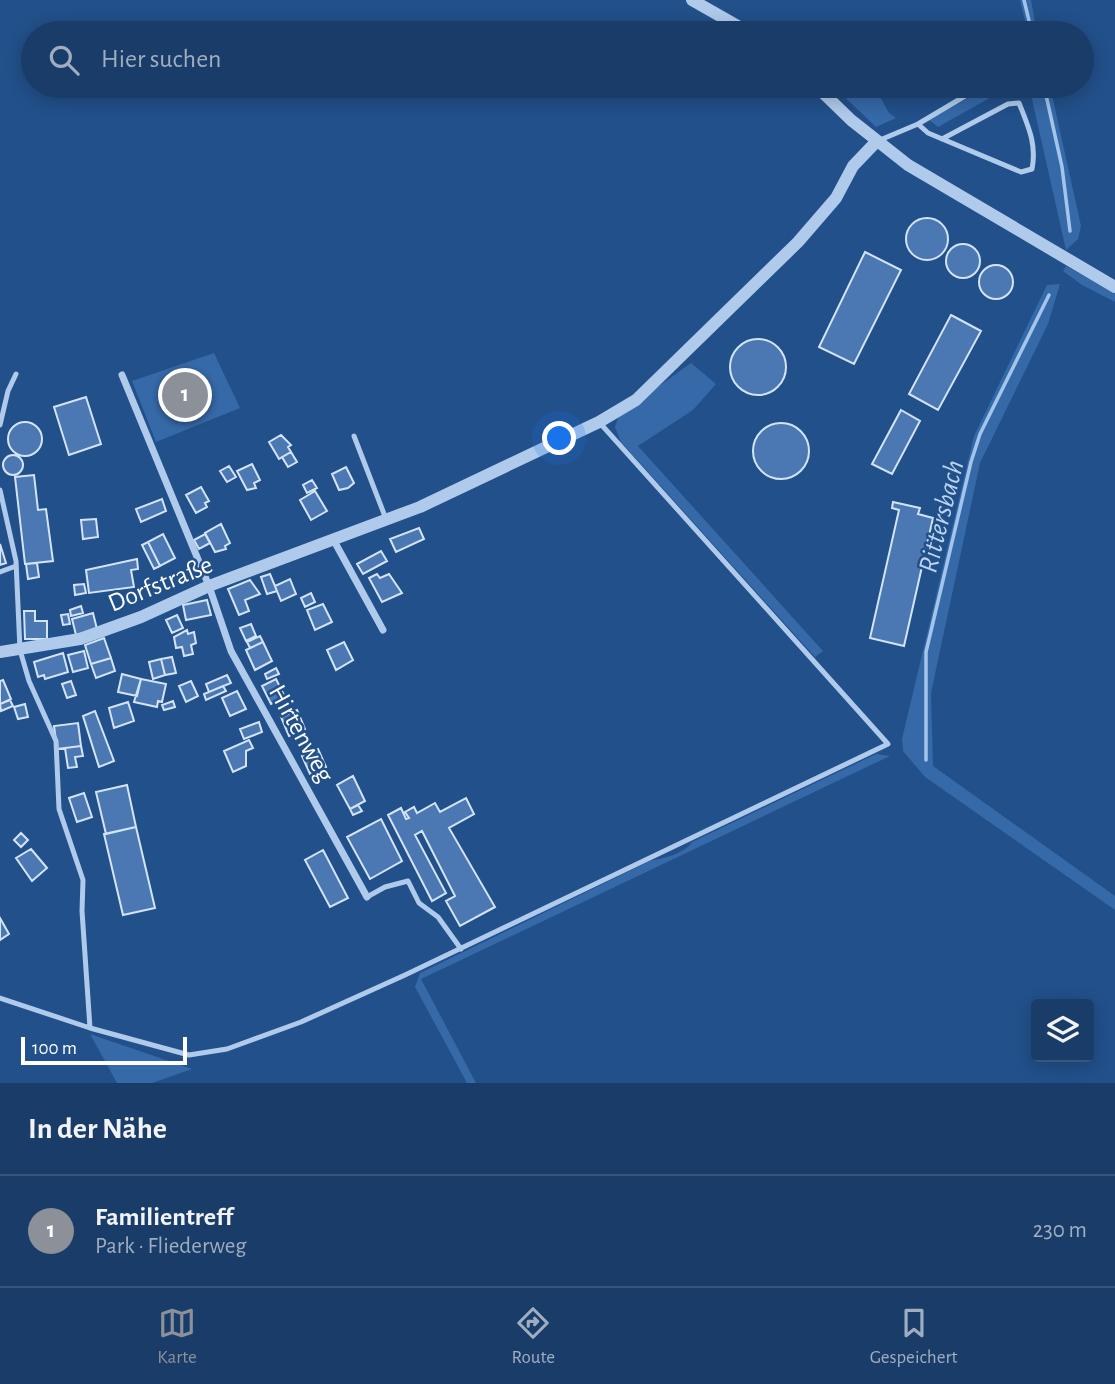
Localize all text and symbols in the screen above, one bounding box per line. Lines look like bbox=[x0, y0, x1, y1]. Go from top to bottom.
search box bbox=[21, 21, 1094, 98]
icon: search bbox=[45, 41, 83, 79]
text: Hier suchen bbox=[101, 46, 222, 72]
pin: 1 bbox=[162, 369, 208, 421]
your location bbox=[542, 421, 576, 455]
water label: Rittersbach bbox=[914, 457, 969, 576]
street label: Dorfstraße bbox=[104, 551, 216, 617]
street label: Hirtenweg bbox=[264, 680, 339, 787]
map controls bbox=[1031, 999, 1094, 1062]
button: layers bbox=[1031, 999, 1094, 1062]
scale bar bbox=[21, 1034, 187, 1066]
text: 100 m bbox=[32, 1039, 77, 1058]
text: In der Nähe bbox=[28, 1114, 167, 1144]
text: Familientreff bbox=[95, 1204, 233, 1230]
text: 1 bbox=[47, 1219, 55, 1242]
text: 230 m bbox=[1033, 1219, 1087, 1242]
text: Park · Fliederweg bbox=[95, 1235, 246, 1258]
tab: Karte bbox=[157, 1304, 197, 1369]
tab: Route bbox=[512, 1304, 555, 1369]
tab: Gespeichert bbox=[870, 1304, 958, 1369]

